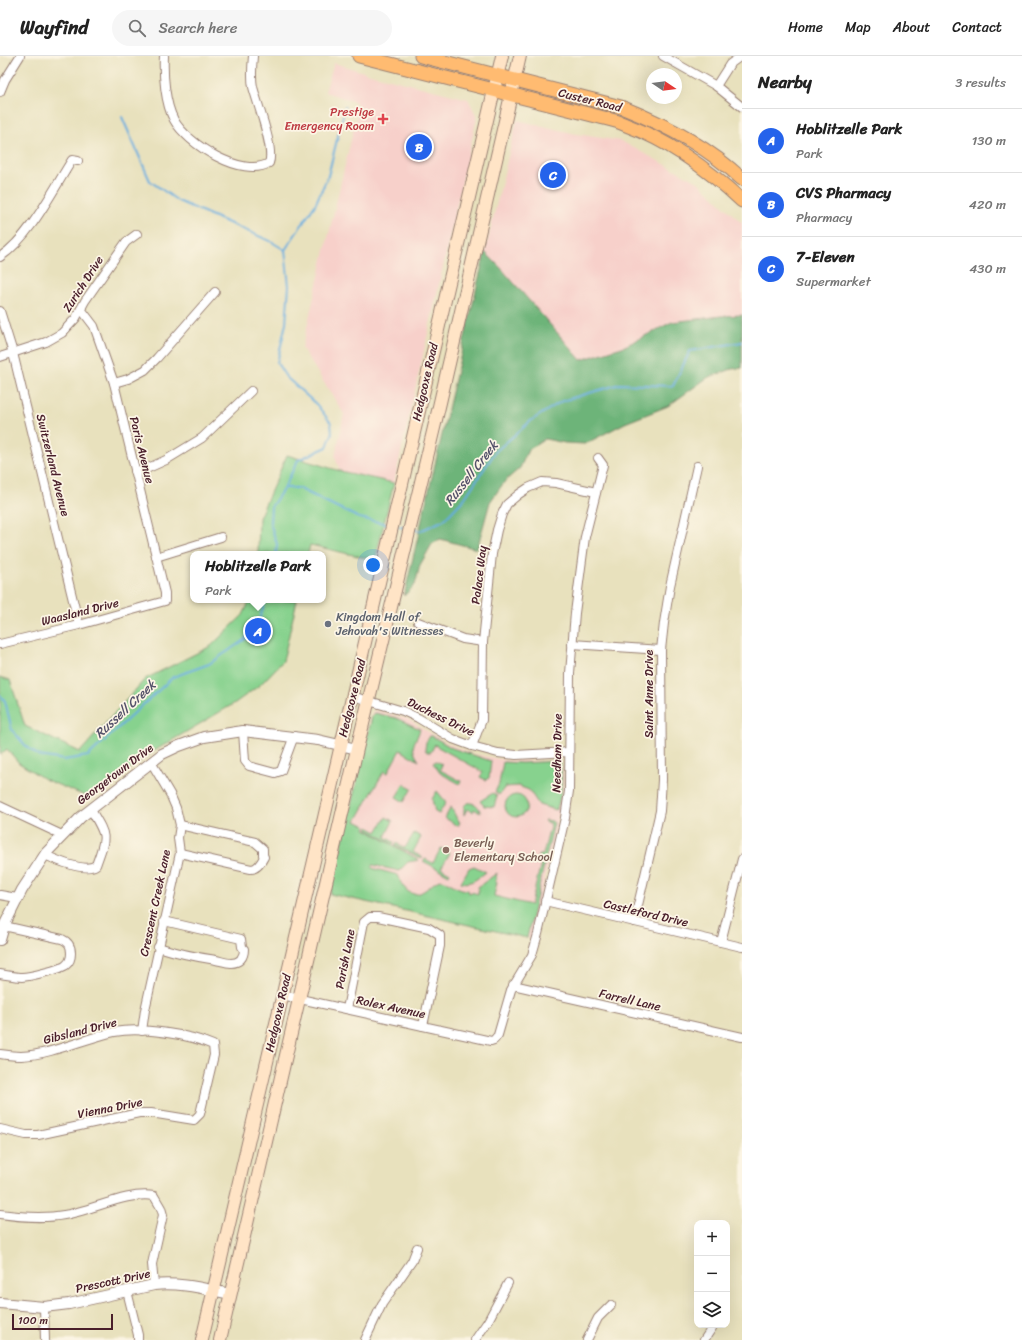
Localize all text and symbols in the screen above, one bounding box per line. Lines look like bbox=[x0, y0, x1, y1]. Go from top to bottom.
search box bbox=[112, 10, 392, 46]
text: Wayfind bbox=[20, 11, 88, 44]
text: Search here bbox=[158, 15, 237, 41]
text: Home bbox=[788, 15, 823, 40]
text: Map bbox=[845, 15, 871, 40]
text: About bbox=[893, 15, 930, 40]
text: Contact bbox=[952, 15, 1002, 40]
icon: search bbox=[126, 17, 148, 39]
text: Nearby bbox=[758, 67, 812, 97]
north arrow bbox=[646, 68, 682, 104]
text: 3 results bbox=[955, 71, 1006, 94]
street label: Custer Road bbox=[556, 82, 626, 119]
place label: Prestige Emergency Room bbox=[285, 101, 374, 137]
marker: Prestige Emergency Room bbox=[377, 113, 389, 125]
text: Hoblitzelle Park bbox=[796, 116, 902, 142]
text: A bbox=[767, 129, 775, 152]
text: 130 m bbox=[972, 129, 1006, 152]
pin: B bbox=[406, 132, 432, 162]
text: Park bbox=[796, 142, 823, 165]
pin: C bbox=[540, 160, 566, 190]
text: CVS Pharmacy bbox=[796, 180, 891, 206]
text: B bbox=[767, 193, 775, 216]
text: 420 m bbox=[969, 193, 1006, 216]
text: Pharmacy bbox=[796, 206, 852, 229]
text: 7-Eleven bbox=[796, 244, 855, 270]
street label: Zurich Drive bbox=[56, 251, 110, 317]
text: C bbox=[767, 257, 775, 280]
text: 430 m bbox=[969, 257, 1006, 280]
text: Supermarket bbox=[796, 270, 871, 293]
street label: Hedgcoxe Road bbox=[405, 340, 445, 423]
street label: Switzerland Avenue bbox=[30, 411, 76, 519]
street label: Paris Avenue bbox=[123, 414, 161, 486]
water label: Russell Creek bbox=[438, 434, 505, 511]
street label: Palace Way bbox=[464, 544, 494, 606]
popup bbox=[190, 551, 326, 603]
text: Hoblitzelle Park bbox=[205, 553, 311, 579]
your location bbox=[363, 555, 383, 575]
text: Park bbox=[205, 579, 232, 602]
street label: Waasland Drive bbox=[39, 592, 121, 632]
place label: Kingdom Hall of Jehovah's Witnesses bbox=[335, 606, 444, 642]
pin: A bbox=[245, 616, 271, 646]
marker: Kingdom Hall of Jehovah's Witnesses bbox=[323, 619, 333, 629]
street label: Saint Anne Drive bbox=[638, 649, 660, 738]
street label: Hedgcoxe Road bbox=[332, 656, 372, 739]
water label: Russell Creek bbox=[89, 673, 162, 744]
street label: Duchess Drive bbox=[403, 691, 479, 743]
street label: Needham Drive bbox=[545, 713, 569, 793]
street label: Georgetown Drive bbox=[72, 737, 159, 810]
place label: Beverly Elementary School bbox=[454, 832, 554, 868]
marker: Beverly Elementary School bbox=[441, 845, 451, 855]
street label: Crescent Creek Lane bbox=[133, 847, 177, 958]
street label: Castleford Drive bbox=[601, 893, 691, 933]
street label: Parish Lane bbox=[328, 927, 362, 991]
street label: Hedgcoxe Road bbox=[258, 971, 298, 1054]
street label: Farrell Lane bbox=[597, 982, 663, 1018]
street label: Rolex Avenue bbox=[354, 989, 428, 1025]
street label: Gibsland Drive bbox=[41, 1011, 119, 1051]
street label: Vienna Drive bbox=[76, 1091, 144, 1125]
map controls bbox=[694, 1220, 730, 1328]
button: + bbox=[694, 1220, 730, 1256]
button: − bbox=[694, 1256, 730, 1292]
street label: Prescott Drive bbox=[73, 1262, 153, 1300]
button: layers bbox=[694, 1292, 730, 1328]
text: 100 m bbox=[18, 1311, 48, 1330]
scale bar bbox=[12, 1312, 113, 1331]

